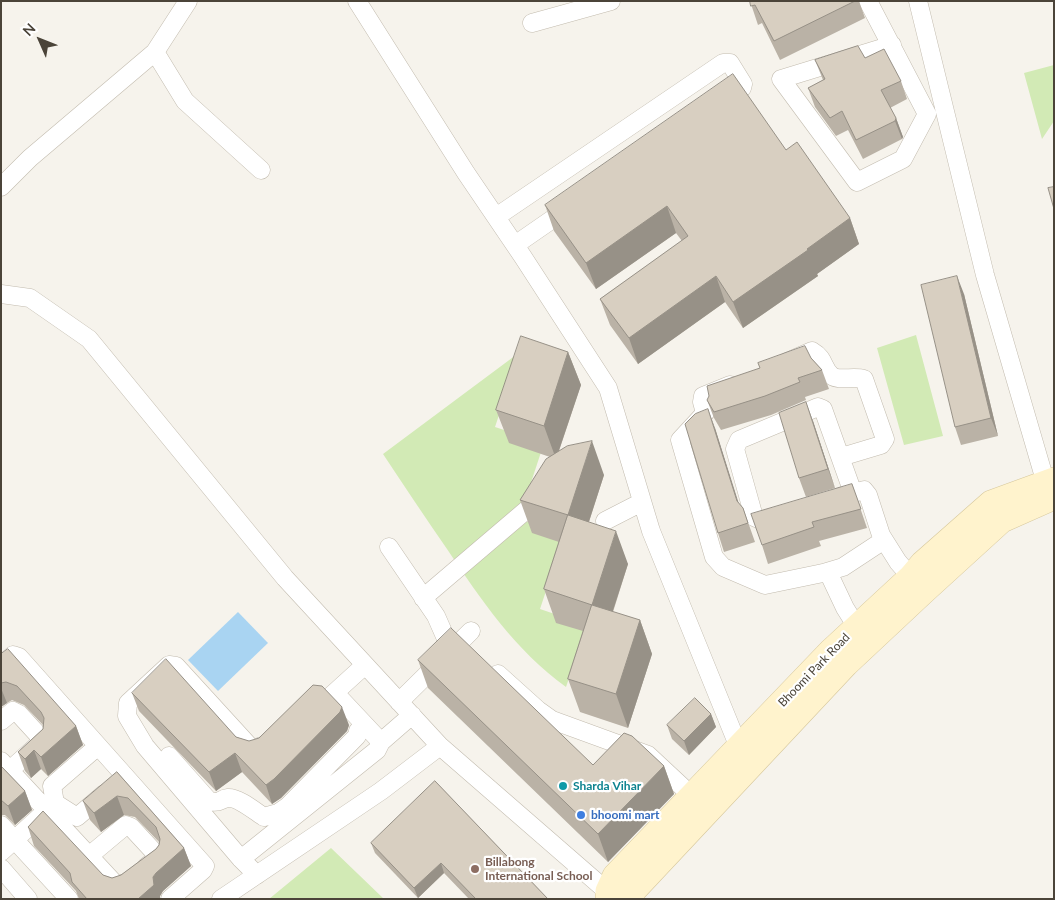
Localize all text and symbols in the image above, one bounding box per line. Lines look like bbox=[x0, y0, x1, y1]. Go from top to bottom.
north arrow bbox=[15, 15, 65, 65]
text: N bbox=[19, 19, 39, 39]
street label: Bhoomi Park Road bbox=[775, 630, 853, 710]
place label: Sharda Vihar bbox=[573, 779, 641, 793]
marker: Sharda Vihar bbox=[557, 780, 569, 792]
place label: bhoomi mart bbox=[591, 808, 659, 822]
marker: bhoomi mart bbox=[575, 809, 587, 821]
place label: Billabong International School bbox=[485, 855, 592, 883]
marker: Billabong International School bbox=[469, 863, 481, 875]

